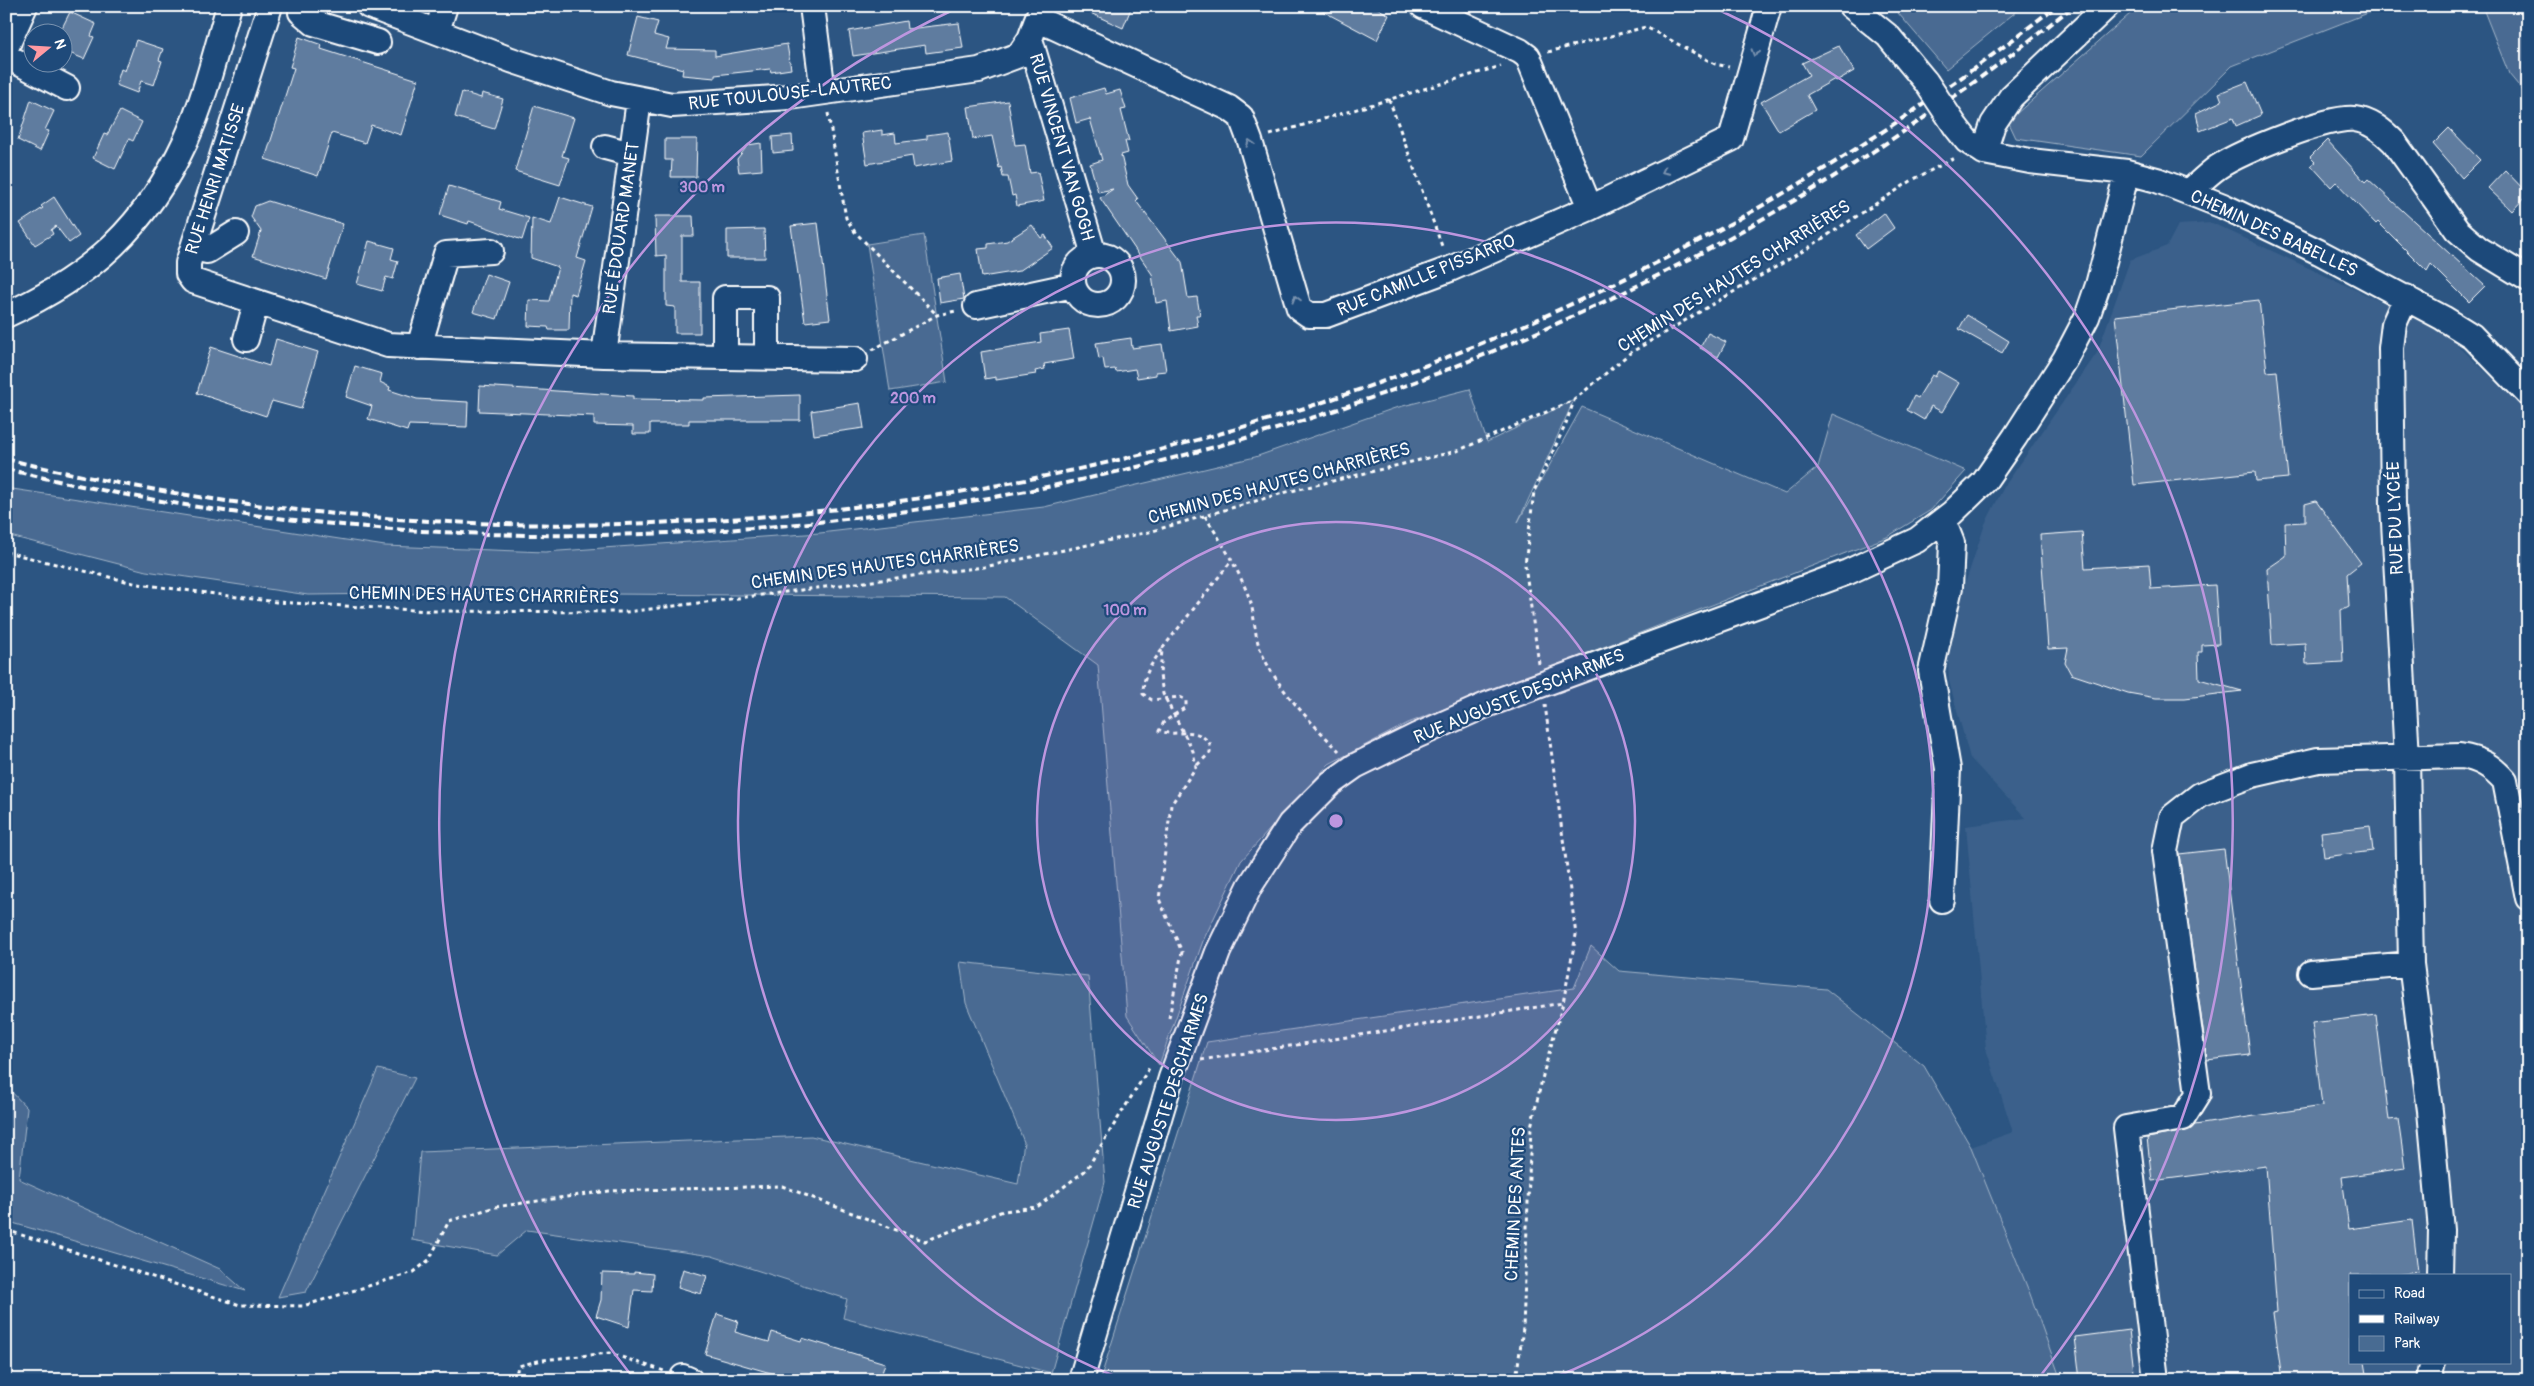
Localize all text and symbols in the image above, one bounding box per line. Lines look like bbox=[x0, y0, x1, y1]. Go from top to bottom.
north arrow bbox=[22, 22, 72, 72]
text: N bbox=[50, 37, 69, 51]
one-way arrow bbox=[1750, 48, 1760, 57]
street label: RUE VINCENT VAN GOGH bbox=[1024, 51, 1099, 244]
street label: RUE TOULOUSE-LAUTREC bbox=[687, 71, 893, 116]
street label: RUE HENRI MATISSE bbox=[180, 101, 251, 257]
one-way arrow bbox=[1246, 139, 1256, 147]
street label: RUE ÉDOUARD MANET bbox=[598, 140, 645, 316]
one-way arrow bbox=[1662, 165, 1671, 175]
text: 300 m bbox=[679, 178, 725, 197]
street label: CHEMIN DES BABELLES bbox=[2186, 185, 2361, 282]
street label: CHEMIN DES HAUTES CHARRIÈRES bbox=[1614, 195, 1855, 358]
street label: RUE CAMILLE PISSARRO bbox=[1334, 229, 1519, 322]
one-way arrow bbox=[1292, 295, 1302, 303]
text: 200 m bbox=[890, 389, 936, 408]
street label: CHEMIN DES HAUTES CHARRIÈRES bbox=[1146, 437, 1413, 530]
street label: RUE DU LYCÉE bbox=[2382, 461, 2409, 575]
street label: CHEMIN DES HAUTES CHARRIÈRES bbox=[750, 534, 1020, 595]
street label: CHEMIN DES HAUTES CHARRIÈRES bbox=[349, 582, 619, 609]
text: 100 m bbox=[1104, 601, 1146, 620]
street label: RUE AUGUSTE DESCHARMES bbox=[1410, 644, 1628, 749]
centre of rings bbox=[1327, 812, 1345, 830]
street label: RUE AUGUSTE DESCHARMES bbox=[1123, 990, 1214, 1212]
street label: CHEMIN DES ANTES bbox=[1500, 1126, 1531, 1282]
legend bbox=[2349, 1274, 2512, 1364]
text: Road bbox=[2394, 1284, 2425, 1303]
text: Railway bbox=[2394, 1310, 2440, 1329]
text: Park bbox=[2394, 1334, 2421, 1353]

